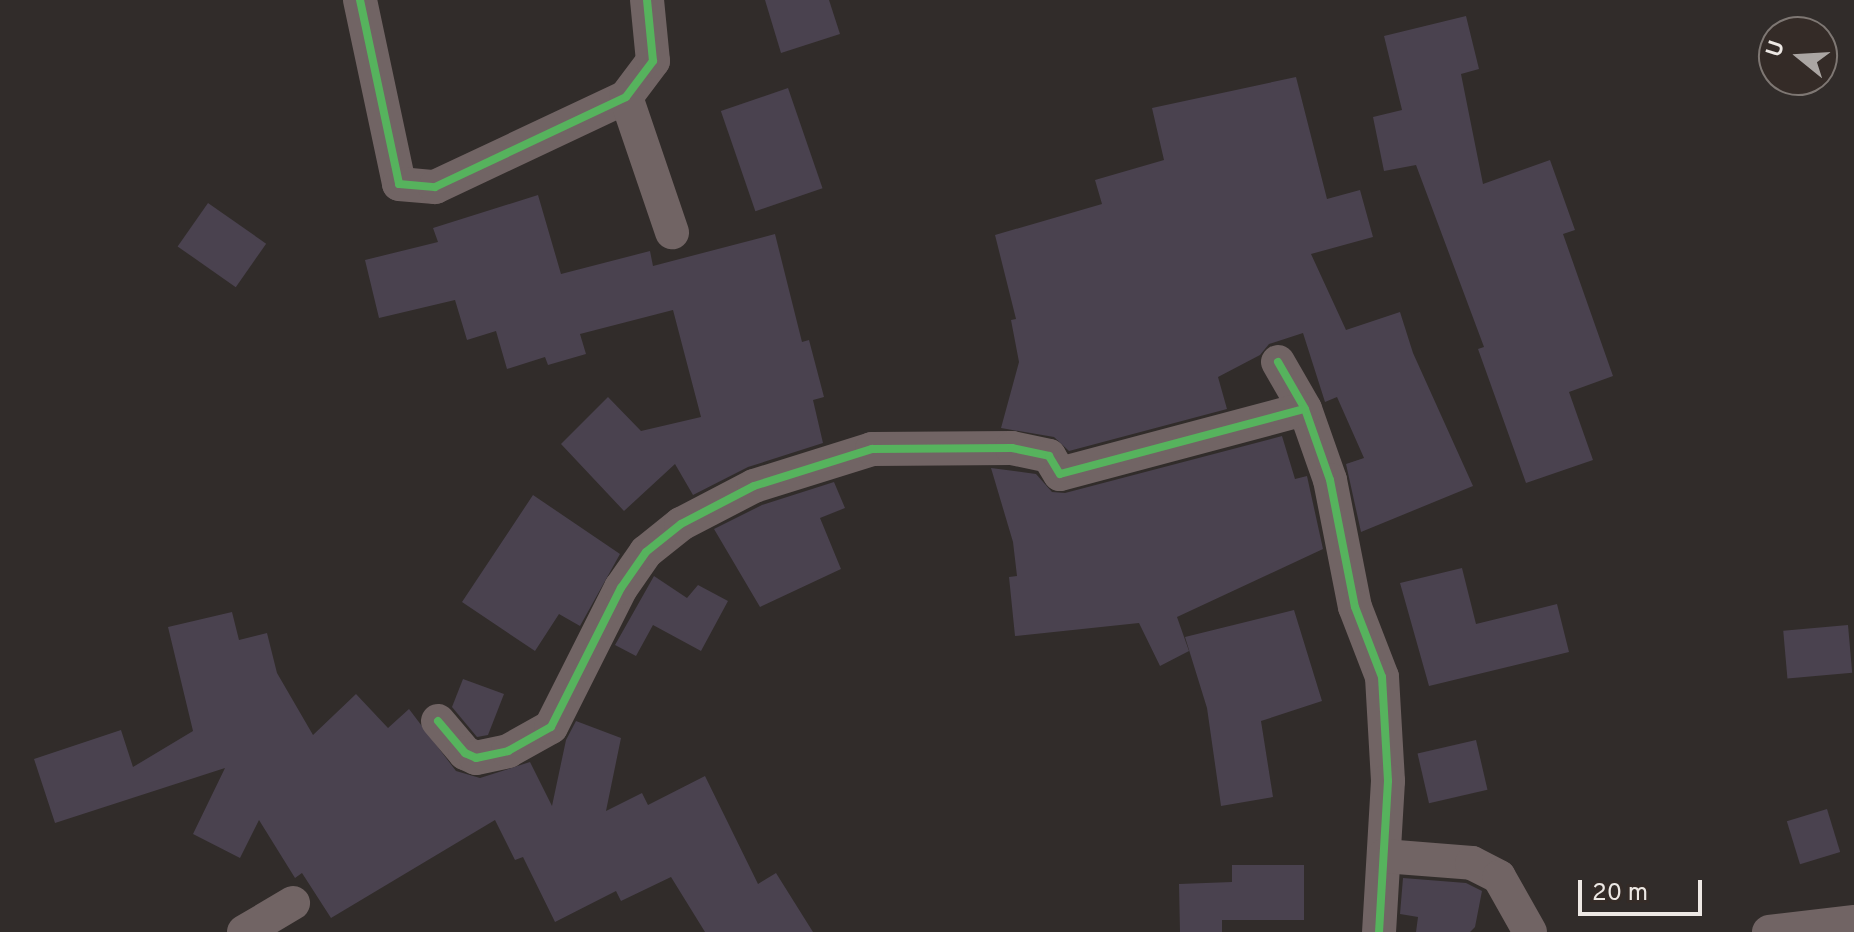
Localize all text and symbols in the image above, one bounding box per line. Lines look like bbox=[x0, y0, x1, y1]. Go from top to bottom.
north arrow bbox=[1758, 16, 1838, 96]
text: U bbox=[1761, 37, 1792, 61]
scale bar bbox=[1582, 864, 1706, 914]
text: 20 m bbox=[1592, 879, 1648, 909]

